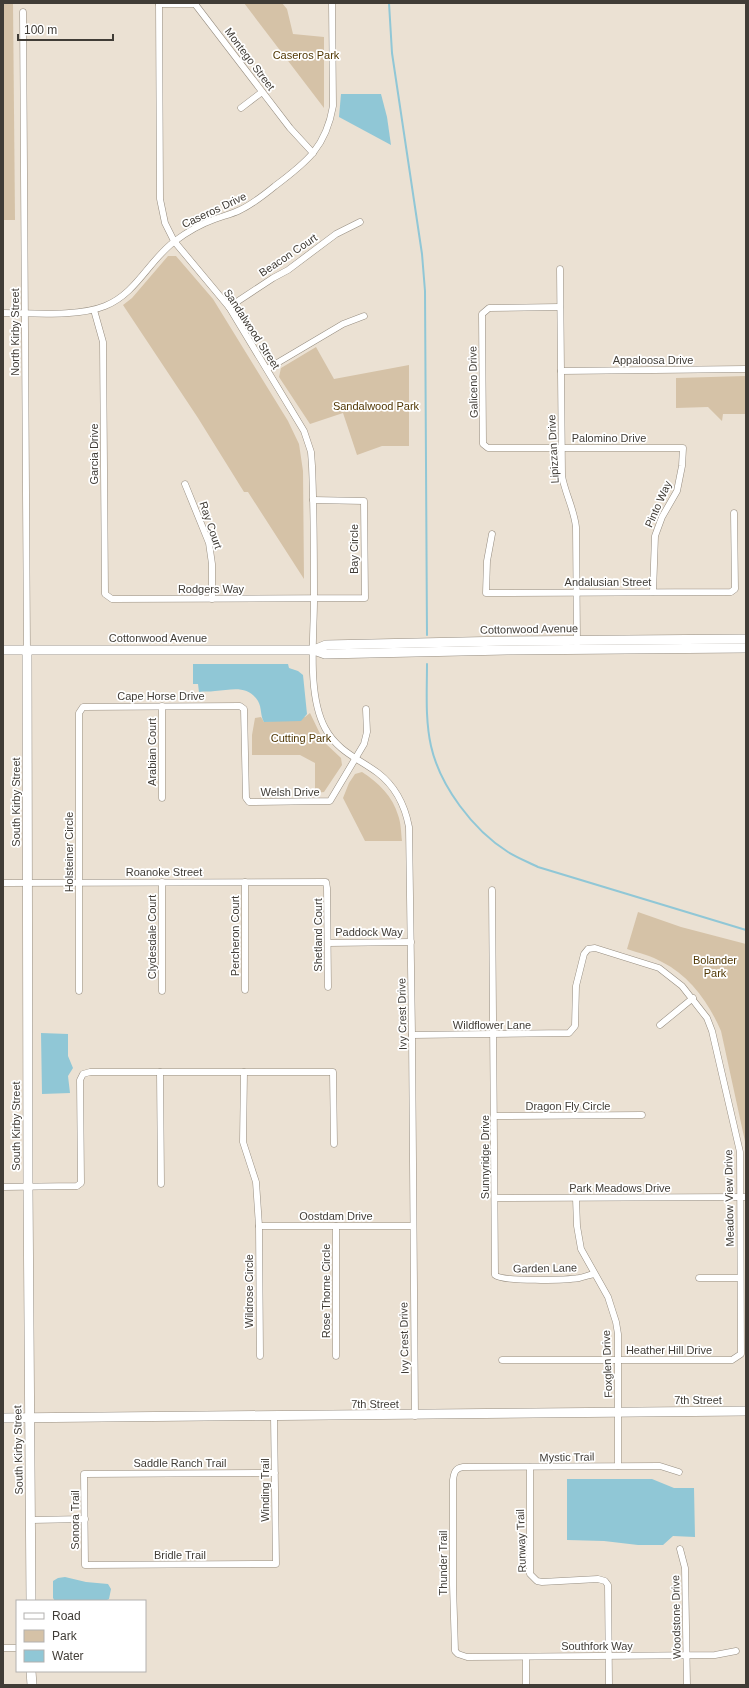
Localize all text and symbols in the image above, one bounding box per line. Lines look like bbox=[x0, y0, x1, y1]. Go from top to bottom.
scale bar bbox=[18, 16, 113, 42]
text: 100 m bbox=[24, 23, 57, 37]
street label: Montego Street bbox=[223, 25, 277, 93]
park label: Caseros Park bbox=[273, 49, 340, 61]
street label: Caseros Drive bbox=[180, 190, 248, 230]
street label: Beacon Court bbox=[257, 231, 319, 279]
street label: Sandalwood Street bbox=[222, 287, 282, 371]
street label: North Kirby Street bbox=[9, 288, 21, 376]
street label: Galiceno Drive bbox=[466, 346, 480, 418]
street label: Appaloosa Drive bbox=[613, 354, 693, 366]
park label: Sandalwood Park bbox=[333, 400, 420, 412]
street label: Lipizzan Drive bbox=[545, 414, 561, 484]
street label: Garcia Drive bbox=[88, 423, 100, 485]
street label: Palomino Drive bbox=[572, 432, 646, 444]
street label: Pinto Way bbox=[642, 478, 674, 529]
street label: Ray Court bbox=[197, 500, 225, 550]
street label: Bay Circle bbox=[348, 524, 360, 574]
street label: Andalusian Street bbox=[565, 576, 651, 588]
street label: Rodgers Way bbox=[178, 583, 245, 595]
street label: Cottonwood Avenue bbox=[480, 622, 578, 636]
street label: Cottonwood Avenue bbox=[109, 632, 207, 644]
street label: Cape Horse Drive bbox=[117, 690, 205, 702]
street label: Arabian Court bbox=[146, 718, 158, 786]
park label: Cutting Park bbox=[271, 732, 332, 744]
street label: South Kirby Street bbox=[10, 757, 22, 847]
street label: Welsh Drive bbox=[260, 786, 320, 798]
street label: Holsteiner Circle bbox=[63, 812, 75, 892]
street label: Roanoke Street bbox=[126, 866, 202, 878]
street label: Clydesdale Court bbox=[146, 895, 158, 979]
street label: Percheron Court bbox=[229, 896, 241, 976]
street label: Shetland Court bbox=[312, 898, 324, 972]
street label: Paddock Way bbox=[335, 926, 403, 938]
park label: Bolander Park bbox=[693, 954, 737, 979]
street label: Ivy Crest Drive bbox=[395, 978, 409, 1050]
street label: Wildflower Lane bbox=[453, 1019, 531, 1031]
street label: South Kirby Street bbox=[10, 1081, 22, 1171]
street label: Dragon Fly Circle bbox=[526, 1100, 610, 1112]
street label: Sunnyridge Drive bbox=[479, 1115, 491, 1199]
street label: Meadow View Drive bbox=[722, 1149, 736, 1247]
street label: Park Meadows Drive bbox=[569, 1182, 671, 1194]
street label: Oostdam Drive bbox=[299, 1210, 373, 1222]
street label: Rose Thorne Circle bbox=[320, 1244, 332, 1338]
street label: Wildrose Circle bbox=[243, 1254, 255, 1328]
street label: Garden Lane bbox=[513, 1261, 577, 1275]
street label: Ivy Crest Drive bbox=[397, 1302, 411, 1374]
street label: Foxglen Drive bbox=[600, 1330, 614, 1398]
street label: Heather Hill Drive bbox=[626, 1344, 712, 1356]
street label: 7th Street bbox=[674, 1394, 722, 1406]
street label: 7th Street bbox=[351, 1398, 399, 1410]
street label: South Kirby Street bbox=[11, 1405, 25, 1495]
street label: Mystic Trail bbox=[539, 1451, 595, 1463]
street label: Saddle Ranch Trail bbox=[134, 1457, 226, 1469]
street label: Winding Trail bbox=[259, 1458, 271, 1522]
street label: Sonora Trail bbox=[69, 1490, 81, 1550]
street label: Runway Trail bbox=[514, 1509, 528, 1573]
street label: Thunder Trail bbox=[437, 1531, 449, 1595]
street label: Bridle Trail bbox=[154, 1549, 206, 1561]
street label: Woodstone Drive bbox=[669, 1575, 683, 1659]
legend bbox=[16, 1600, 146, 1672]
text: Road bbox=[52, 1609, 81, 1623]
text: Park bbox=[52, 1629, 78, 1643]
street label: Southfork Way bbox=[561, 1640, 633, 1652]
text: Water bbox=[52, 1649, 84, 1663]

